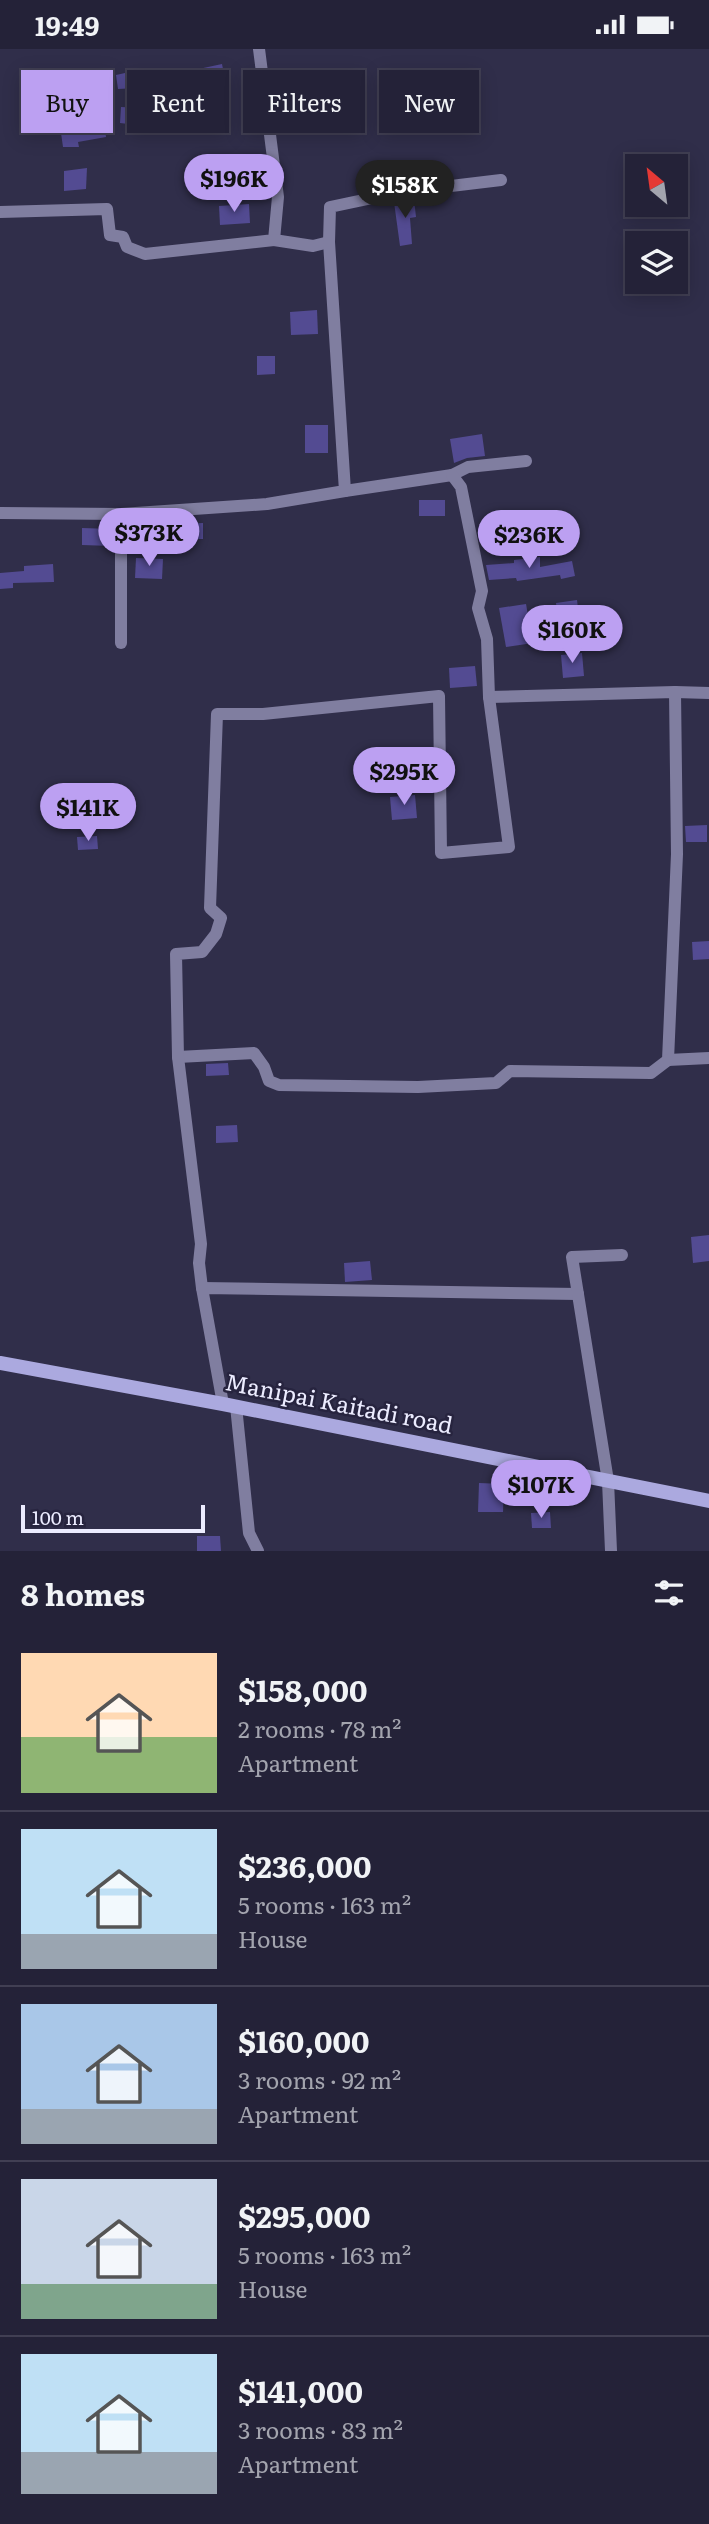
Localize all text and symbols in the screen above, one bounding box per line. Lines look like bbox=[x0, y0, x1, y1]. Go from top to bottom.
text: 19:49 bbox=[35, 5, 100, 44]
chip: Buy bbox=[21, 70, 113, 133]
chip: Rent bbox=[127, 70, 229, 133]
chip: Filters bbox=[243, 70, 365, 133]
chip: New bbox=[379, 70, 479, 133]
north arrow bbox=[625, 154, 688, 217]
map controls bbox=[625, 154, 688, 294]
pin: $196K bbox=[185, 155, 283, 214]
text: $196K bbox=[200, 160, 268, 194]
pin: $158K bbox=[356, 160, 454, 220]
text: $158K bbox=[371, 166, 439, 200]
button: layers bbox=[625, 231, 688, 294]
pin: $373K bbox=[100, 509, 198, 568]
pin: $236K bbox=[480, 511, 578, 570]
text: $373K bbox=[114, 514, 184, 548]
text: $236K bbox=[494, 516, 564, 550]
pin: $160K bbox=[523, 605, 621, 665]
text: $160K bbox=[538, 611, 606, 645]
pin: $295K bbox=[355, 747, 453, 807]
text: $295K bbox=[369, 753, 439, 787]
pin: $141K bbox=[39, 783, 137, 843]
text: $141K bbox=[56, 789, 120, 823]
street label: Manipai Kaitadi road bbox=[223, 1363, 456, 1441]
pin: $107K bbox=[492, 1461, 590, 1520]
text: $107K bbox=[507, 1466, 575, 1500]
scale bar bbox=[21, 1502, 205, 1534]
text: 100 m bbox=[32, 1503, 84, 1531]
text: 8 homes bbox=[21, 1571, 145, 1615]
icon: filters bbox=[650, 1574, 688, 1612]
text: $158,000 bbox=[238, 1667, 367, 1711]
icon: home bbox=[77, 1681, 161, 1765]
text: 2 rooms · 78 m² bbox=[238, 1711, 401, 1745]
text: Apartment bbox=[238, 1745, 358, 1779]
text: $236,000 bbox=[238, 1843, 371, 1887]
icon: home bbox=[77, 1857, 161, 1941]
text: 5 rooms · 163 m² bbox=[238, 1887, 411, 1921]
text: House bbox=[238, 1921, 307, 1955]
text: $160,000 bbox=[238, 2018, 370, 2062]
icon: home bbox=[77, 2032, 161, 2116]
text: 3 rooms · 92 m² bbox=[238, 2062, 401, 2096]
text: Apartment bbox=[238, 2096, 358, 2130]
text: $295,000 bbox=[238, 2193, 371, 2237]
icon: home bbox=[77, 2207, 161, 2291]
text: 5 rooms · 163 m² bbox=[238, 2237, 411, 2271]
text: House bbox=[238, 2271, 307, 2305]
text: $141,000 bbox=[238, 2368, 363, 2412]
icon: home bbox=[77, 2382, 161, 2466]
text: 3 rooms · 83 m² bbox=[238, 2412, 403, 2446]
text: Apartment bbox=[238, 2446, 358, 2480]

